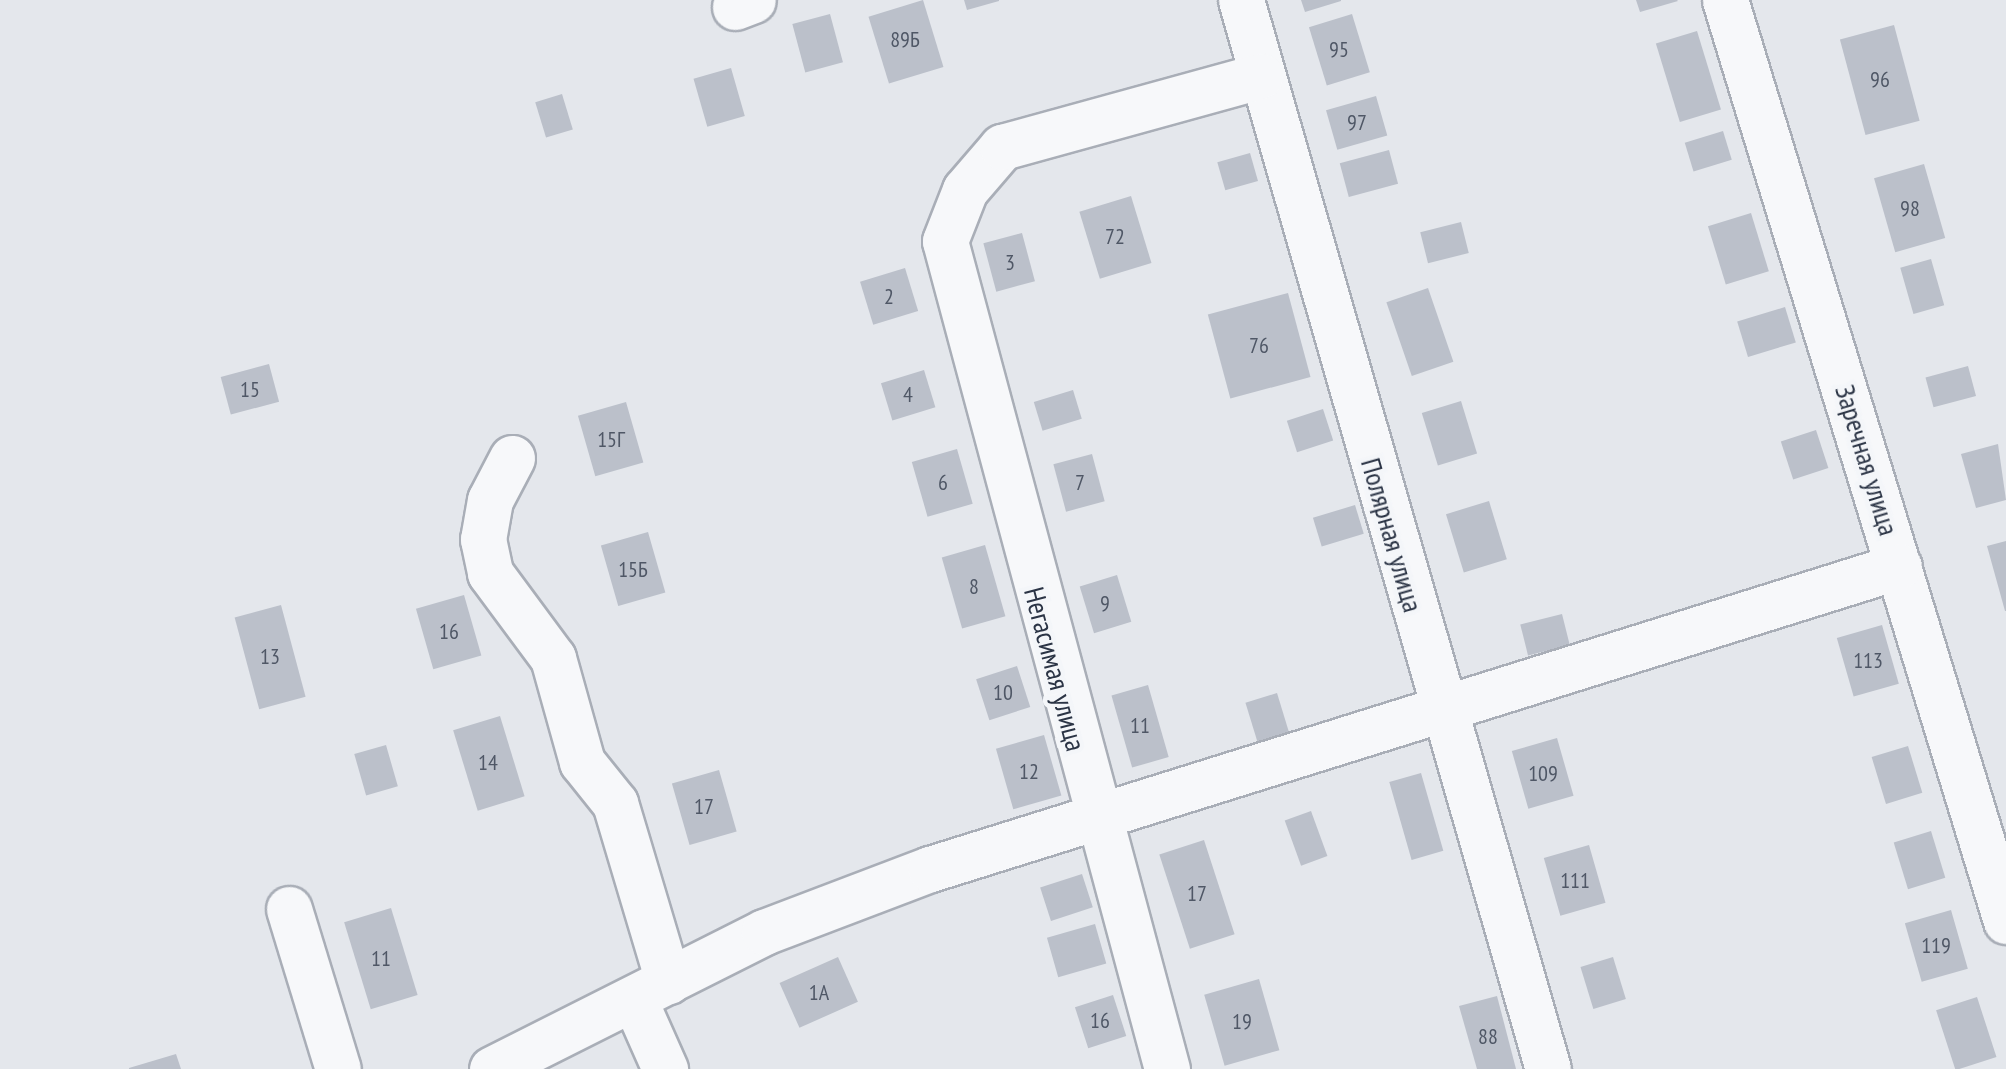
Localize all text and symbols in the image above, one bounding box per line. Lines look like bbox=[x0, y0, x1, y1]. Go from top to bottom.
house number: 89Б bbox=[890, 27, 920, 53]
house number: 95 bbox=[1329, 37, 1349, 63]
house number: 96 bbox=[1870, 67, 1890, 93]
house number: 97 bbox=[1347, 110, 1367, 136]
house number: 98 bbox=[1900, 196, 1920, 222]
house number: 72 bbox=[1105, 224, 1125, 250]
house number: 3 bbox=[1005, 250, 1015, 276]
house number: 2 bbox=[884, 284, 894, 310]
house number: 76 bbox=[1249, 333, 1269, 359]
house number: 15 bbox=[240, 377, 260, 403]
street label: Заречная улица bbox=[1828, 381, 1906, 539]
house number: 4 bbox=[903, 382, 913, 408]
house number: 15Г bbox=[597, 427, 625, 453]
street label: Полярная улица bbox=[1354, 454, 1430, 616]
house number: 6 bbox=[938, 470, 948, 496]
house number: 7 bbox=[1075, 470, 1085, 496]
house number: 15Б bbox=[618, 557, 648, 583]
house number: 8 bbox=[969, 574, 979, 600]
street label: Негасимая улица bbox=[1017, 583, 1093, 755]
house number: 9 bbox=[1100, 591, 1110, 617]
house number: 16 bbox=[439, 619, 459, 645]
house number: 13 bbox=[260, 644, 280, 670]
house number: 113 bbox=[1853, 648, 1883, 674]
house number: 10 bbox=[993, 680, 1013, 706]
house number: 11 bbox=[1130, 713, 1150, 739]
house number: 14 bbox=[478, 750, 498, 776]
house number: 12 bbox=[1019, 759, 1039, 785]
house number: 109 bbox=[1528, 761, 1558, 787]
house number: 17 bbox=[694, 794, 714, 820]
house number: 111 bbox=[1560, 868, 1590, 894]
house number: 17 bbox=[1187, 881, 1207, 907]
house number: 119 bbox=[1921, 933, 1951, 959]
house number: 11 bbox=[371, 946, 391, 972]
house number: 1А bbox=[809, 980, 829, 1006]
house number: 16 bbox=[1090, 1008, 1110, 1034]
house number: 19 bbox=[1232, 1009, 1252, 1035]
house number: 88 bbox=[1478, 1024, 1498, 1050]

